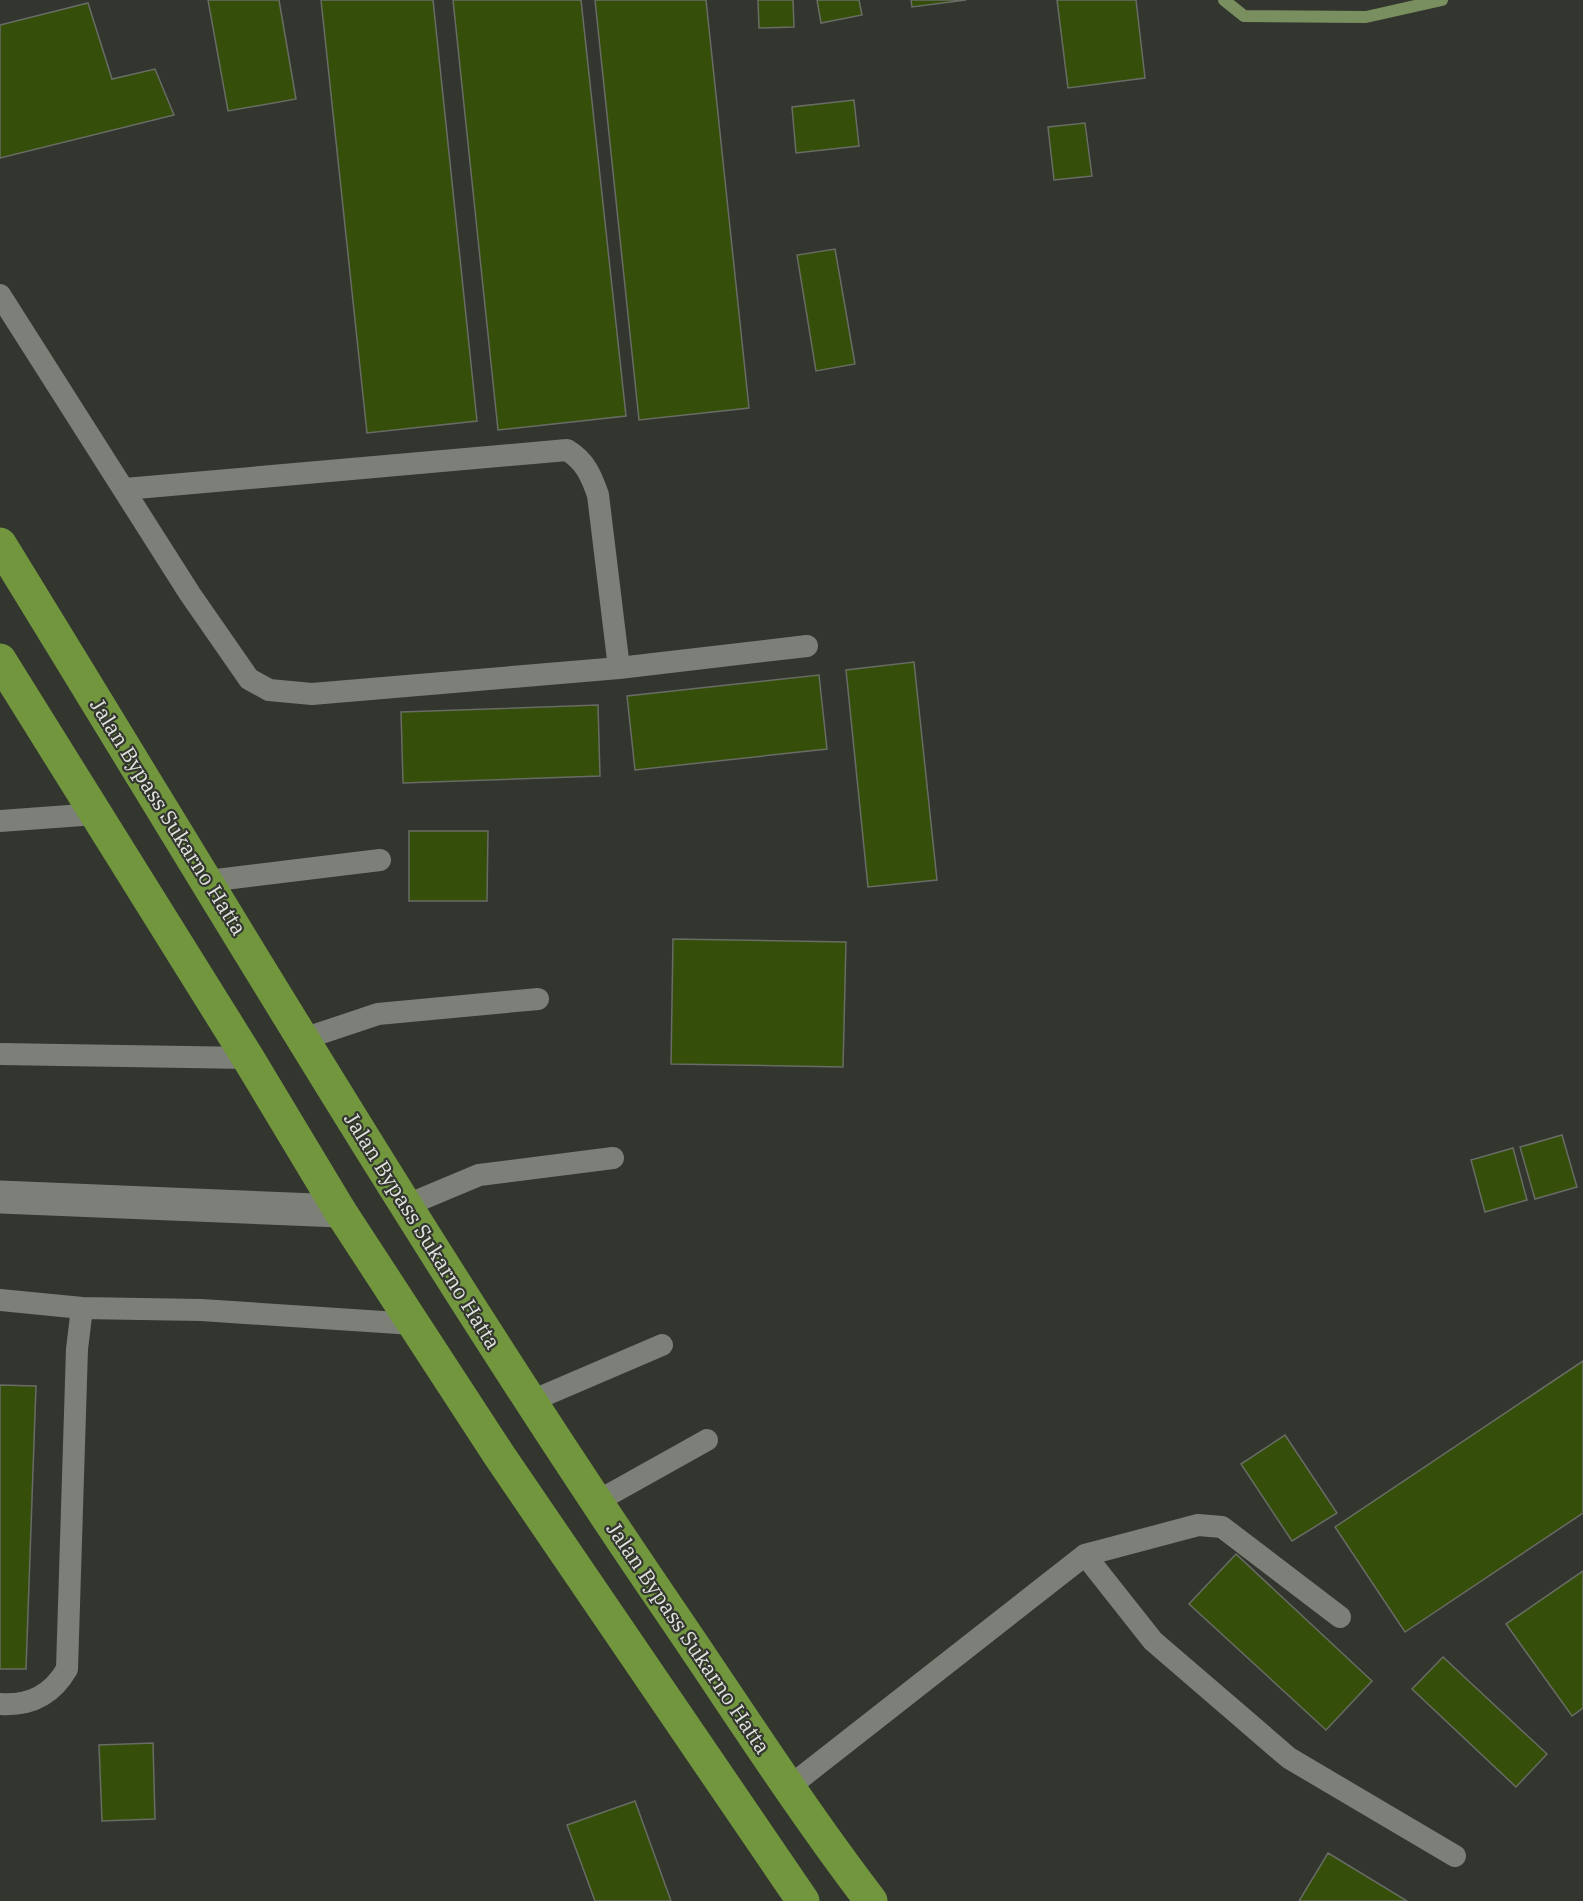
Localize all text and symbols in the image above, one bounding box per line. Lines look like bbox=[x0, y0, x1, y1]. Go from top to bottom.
street label: Jalan Bypass Sukarno Hatta bbox=[84, 693, 253, 940]
street label: Jalan Bypass Sukarno Hatta bbox=[338, 1107, 507, 1354]
street label: Jalan Bypass Sukarno Hatta bbox=[601, 1516, 777, 1759]

